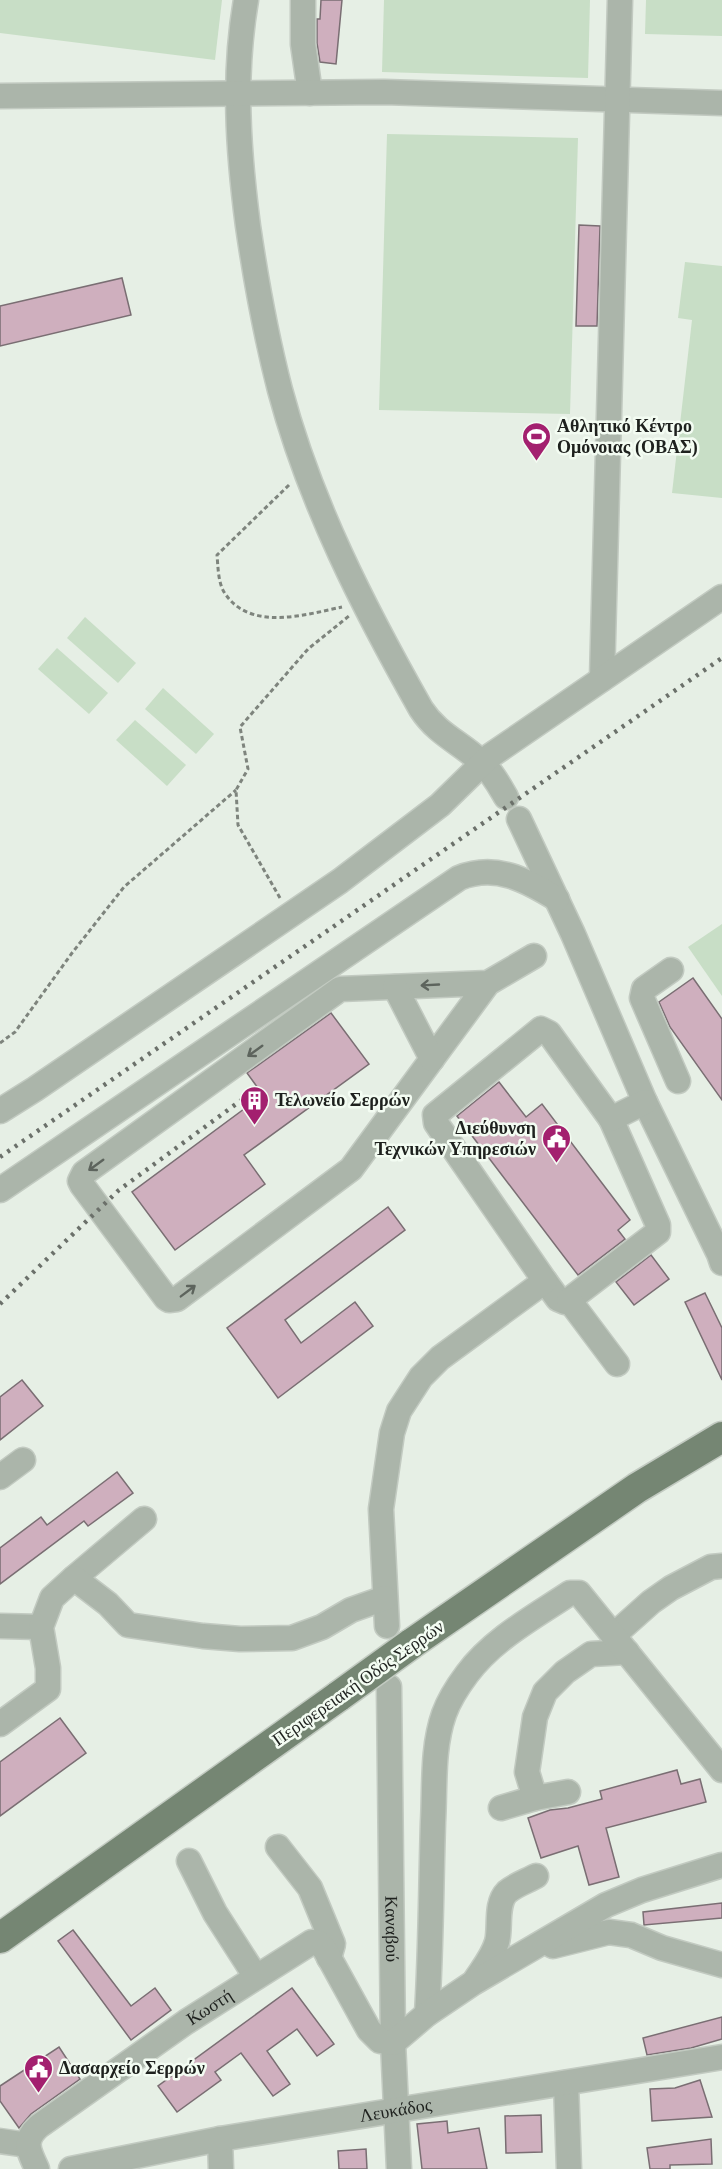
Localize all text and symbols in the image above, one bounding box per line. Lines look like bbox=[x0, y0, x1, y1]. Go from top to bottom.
place label: Αθλητικό Κέντρο Ομόνοιας (ΟΒΑΣ) bbox=[557, 416, 698, 458]
sports icon: Αθλητικό Κέντρο Ομόνοιας (ΟΒΑΣ) bbox=[520, 420, 552, 462]
one-way arrow bbox=[420, 980, 440, 991]
one-way arrow bbox=[247, 1045, 263, 1057]
building icon: Τελωνείο Σερρών bbox=[238, 1084, 270, 1126]
place label: Τελωνείο Σερρών bbox=[275, 1090, 410, 1110]
place label: Διεύθυνση Τεχνικών Υπηρεσιών bbox=[375, 1118, 536, 1159]
public building icon: Διεύθυνση Τεχνικών Υπηρεσιών bbox=[541, 1122, 573, 1164]
one-way arrow bbox=[89, 1158, 105, 1171]
one-way arrow bbox=[180, 1285, 196, 1297]
street label: Περιφερειακή Οδός Σερρών bbox=[269, 1616, 447, 1750]
street label: Καναβού bbox=[381, 1896, 402, 1962]
street label: Κωστή bbox=[183, 1985, 236, 2029]
public building icon: Δασαρχείο Σερρών bbox=[22, 2052, 54, 2094]
place label: Δασαρχείο Σερρών bbox=[59, 2058, 205, 2078]
street label: Λευκάδος bbox=[358, 2095, 433, 2126]

